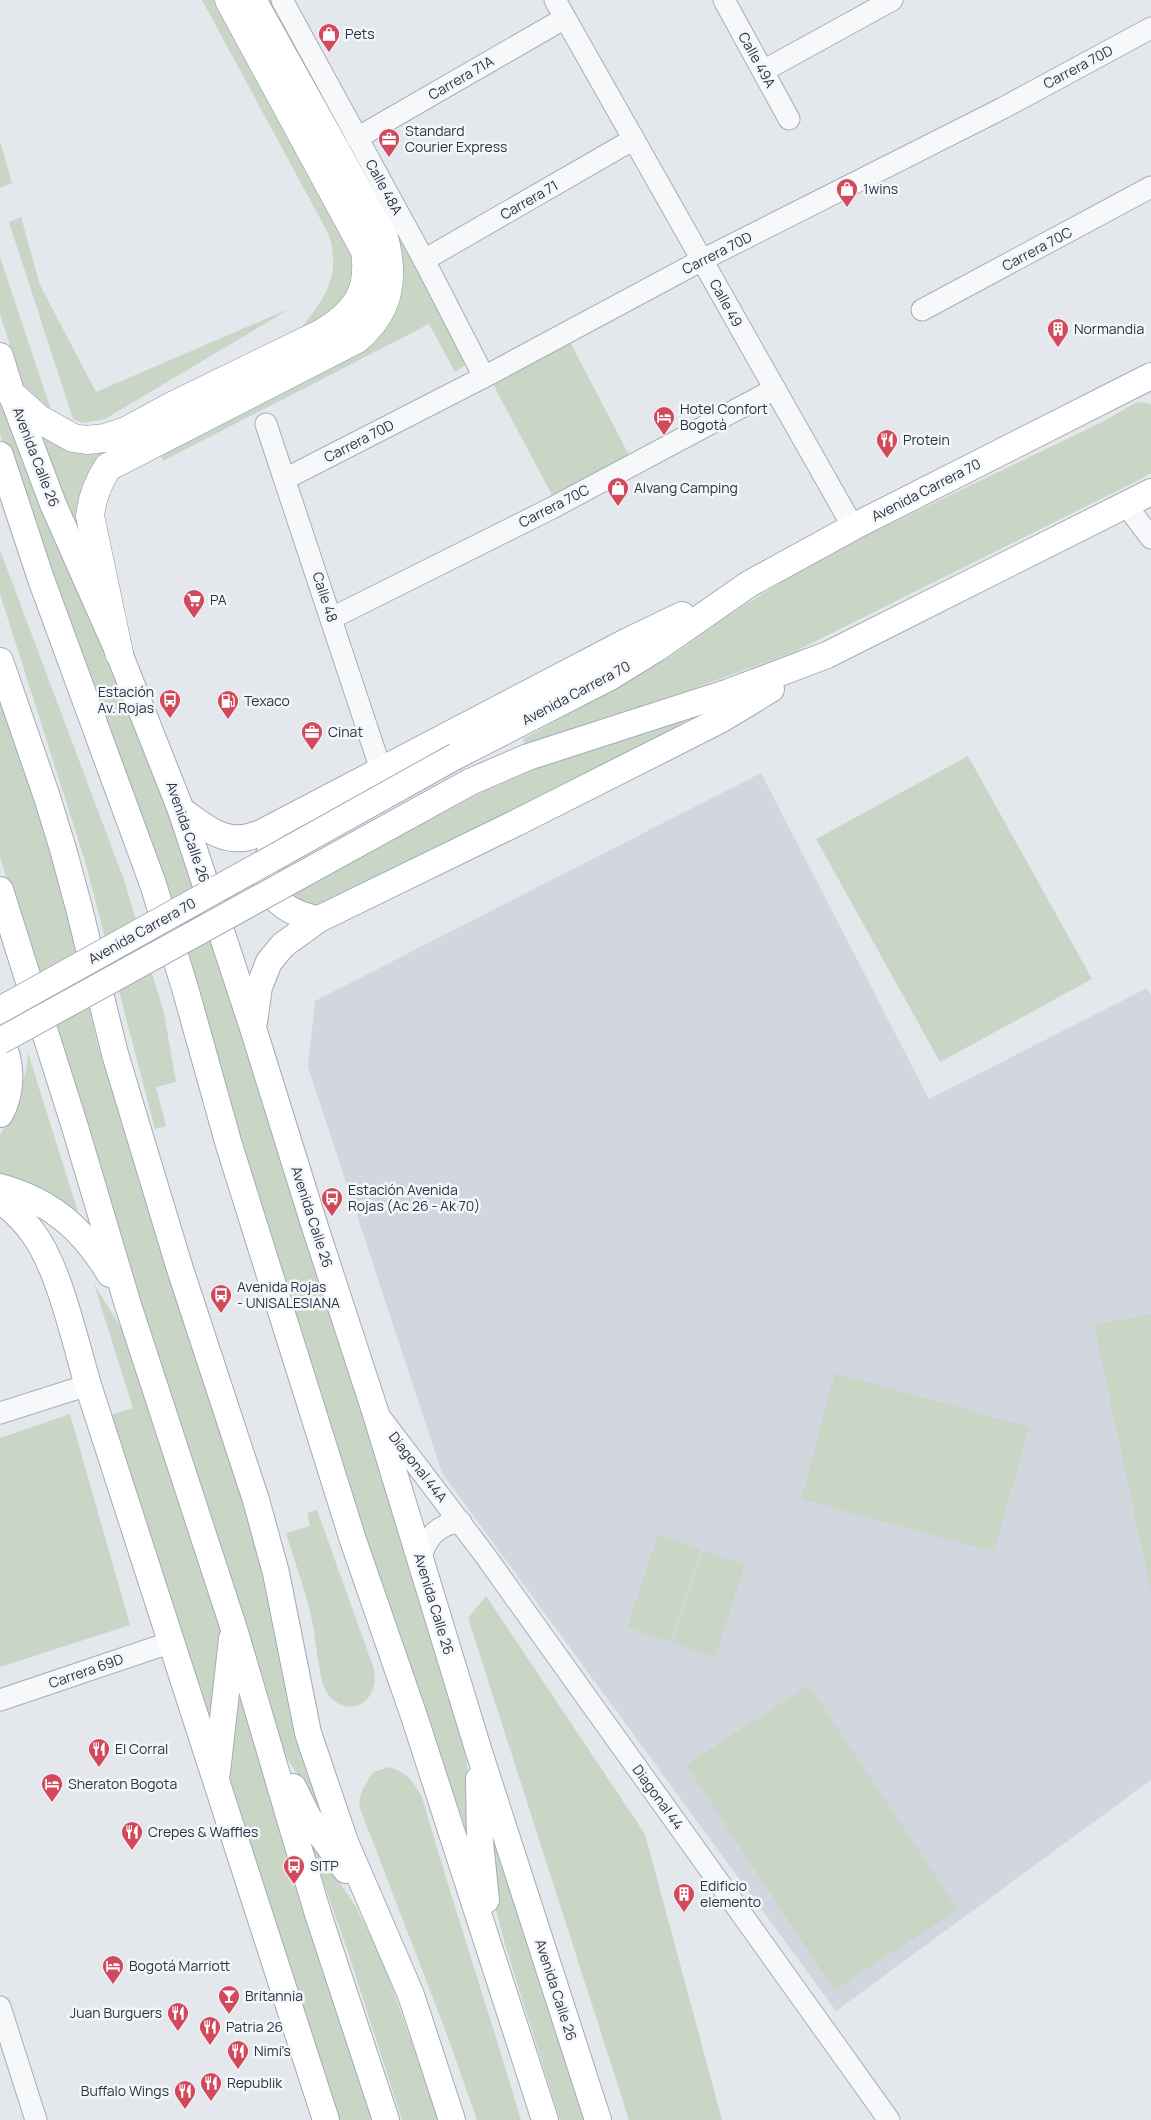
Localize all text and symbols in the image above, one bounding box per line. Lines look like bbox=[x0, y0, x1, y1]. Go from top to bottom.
shop icon: Pets bbox=[317, 22, 341, 53]
place label: Pets bbox=[345, 24, 375, 43]
street label: Calle 49A bbox=[734, 28, 781, 91]
street label: Carrera 70D bbox=[1040, 40, 1116, 93]
street label: Carrera 71A bbox=[425, 51, 497, 104]
place label: Standard Courier Express bbox=[405, 121, 507, 156]
office icon: Standard Courier Express bbox=[377, 127, 401, 158]
street label: Calle 48A bbox=[361, 156, 407, 218]
street label: Carrera 71 bbox=[496, 175, 561, 224]
shop icon: 1wins bbox=[835, 177, 859, 208]
place label: 1wins bbox=[863, 179, 898, 198]
street label: Carrera 70C bbox=[998, 222, 1075, 275]
street label: Carrera 70D bbox=[678, 227, 755, 278]
street label: Calle 49 bbox=[705, 275, 747, 330]
building icon: Normandia bbox=[1046, 317, 1070, 348]
place label: Normandia bbox=[1074, 319, 1144, 338]
place label: Hotel Confort Bogotà bbox=[680, 399, 768, 434]
street label: Avenida Calle 26 bbox=[9, 404, 64, 510]
hotel icon: Hotel Confort Bogotà bbox=[652, 405, 676, 436]
street label: Carrera 70D bbox=[320, 415, 397, 466]
restaurant icon: Protein bbox=[875, 428, 899, 459]
place label: Protein bbox=[903, 430, 950, 449]
street label: Avenida Carrera 70 bbox=[868, 454, 984, 525]
shop icon: Alvang Camping bbox=[606, 476, 630, 507]
place label: Alvang Camping bbox=[634, 478, 738, 497]
street label: Carrera 70C bbox=[515, 480, 592, 531]
street label: Calle 48 bbox=[308, 569, 342, 624]
supermarket icon: PA bbox=[182, 588, 206, 619]
place label: PA bbox=[210, 590, 227, 609]
street label: Avenida Carrera 70 bbox=[518, 656, 633, 729]
place label: Estación Av. Rojas bbox=[98, 682, 154, 717]
bus stop icon: Estación Av. Rojas bbox=[158, 688, 182, 719]
fuel station icon: Texaco bbox=[216, 689, 240, 720]
place label: Texaco bbox=[244, 691, 290, 710]
office icon: Cinat bbox=[300, 720, 324, 751]
place label: Cinat bbox=[328, 722, 363, 741]
street label: Avenida Calle 26 bbox=[162, 779, 215, 885]
street label: Avenida Carrera 70 bbox=[84, 893, 199, 968]
street label: Avenida Calle 26 bbox=[287, 1164, 338, 1270]
place label: Estación Avenida Rojas (Ac 26 - Ak 70) bbox=[348, 1180, 480, 1215]
bus stop icon: Estación Avenida Rojas (Ac 26 - Ak 70) bbox=[320, 1186, 344, 1217]
place label: Avenida Rojas - UNISALESIANA bbox=[237, 1277, 340, 1312]
bus stop icon: Avenida Rojas - UNISALESIANA bbox=[209, 1283, 233, 1314]
street label: Diagonal 44A bbox=[385, 1427, 452, 1506]
street label: Avenida Calle 26 bbox=[410, 1551, 459, 1657]
street label: Carrera 69D bbox=[46, 1649, 126, 1692]
restaurant icon: El Corral bbox=[87, 1737, 111, 1768]
place label: El Corral bbox=[115, 1739, 168, 1758]
street label: Diagonal 44 bbox=[628, 1760, 688, 1833]
hotel icon: Sheraton Bogota bbox=[40, 1772, 64, 1803]
place label: Sheraton Bogota bbox=[68, 1774, 177, 1793]
restaurant icon: Crepes & Waffles bbox=[120, 1820, 144, 1851]
place label: Crepes & Waffles bbox=[148, 1822, 258, 1841]
bus stop icon: SITP bbox=[282, 1854, 306, 1885]
place label: SITP bbox=[310, 1856, 339, 1875]
place label: Edificio elemento bbox=[700, 1876, 761, 1911]
building icon: Edificio elemento bbox=[672, 1882, 696, 1913]
street label: Avenida Calle 26 bbox=[531, 1937, 582, 2043]
hotel icon: Bogotá Marriott bbox=[101, 1954, 125, 1985]
place label: Bogotá Marriott bbox=[129, 1956, 230, 1975]
bar icon: Britannia bbox=[217, 1984, 241, 2015]
place label: Britannia bbox=[245, 1986, 303, 2005]
restaurant icon: Juan Burguers bbox=[166, 2001, 190, 2032]
place label: Juan Burguers bbox=[70, 2003, 162, 2022]
restaurant icon: Patria 26 bbox=[198, 2015, 222, 2046]
place label: Patria 26 bbox=[226, 2017, 283, 2036]
restaurant icon: Nimi's bbox=[226, 2039, 250, 2070]
place label: Nimi's bbox=[254, 2041, 291, 2060]
restaurant icon: Republik bbox=[199, 2071, 223, 2102]
place label: Republik bbox=[227, 2073, 283, 2092]
restaurant icon: Buffalo Wings bbox=[173, 2079, 197, 2110]
place label: Buffalo Wings bbox=[81, 2081, 169, 2100]

